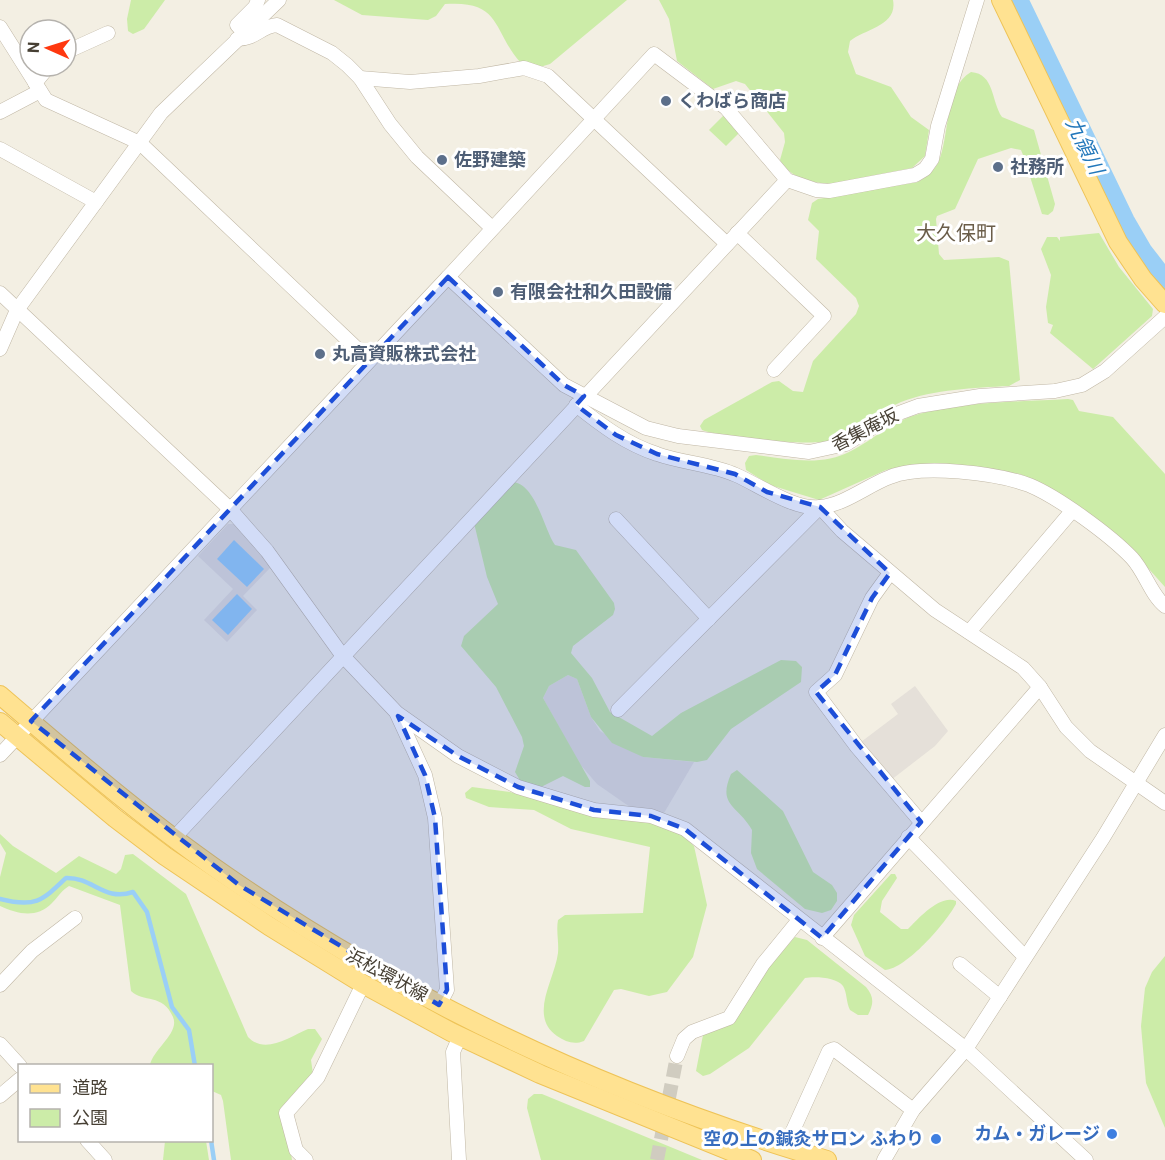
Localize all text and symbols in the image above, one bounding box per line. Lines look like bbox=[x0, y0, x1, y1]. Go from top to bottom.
north arrow bbox=[18, 18, 78, 78]
text: N bbox=[24, 41, 43, 53]
place label: くわばら商店 bbox=[678, 90, 786, 111]
marker: くわばら商店 bbox=[659, 94, 673, 108]
water label: 九領川 bbox=[1061, 114, 1110, 180]
place label: 佐野建築 bbox=[454, 149, 526, 170]
marker: 佐野建築 bbox=[435, 153, 449, 167]
place label: 社務所 bbox=[1010, 156, 1064, 177]
marker: 社務所 bbox=[991, 160, 1005, 174]
district label: 大久保町 bbox=[916, 221, 996, 245]
place label: 有限会社和久田設備 bbox=[510, 281, 672, 302]
marker: 有限会社和久田設備 bbox=[491, 285, 505, 299]
place label: 丸高資販株式会社 bbox=[332, 343, 476, 364]
marker: 丸高資販株式会社 bbox=[313, 347, 327, 361]
street label: 香集庵坂 bbox=[828, 404, 902, 455]
street label: 浜松環状線 bbox=[343, 944, 432, 1006]
legend bbox=[18, 1064, 213, 1142]
text: 道路 bbox=[72, 1077, 108, 1098]
text: 公園 bbox=[72, 1107, 108, 1128]
place label: カム・ガレージ bbox=[974, 1123, 1100, 1144]
marker: カム・ガレージ bbox=[1105, 1127, 1119, 1141]
place label: 空の上の鍼灸サロン ふわり bbox=[704, 1128, 924, 1149]
marker: 空の上の鍼灸サロン ふわり bbox=[929, 1132, 943, 1146]

